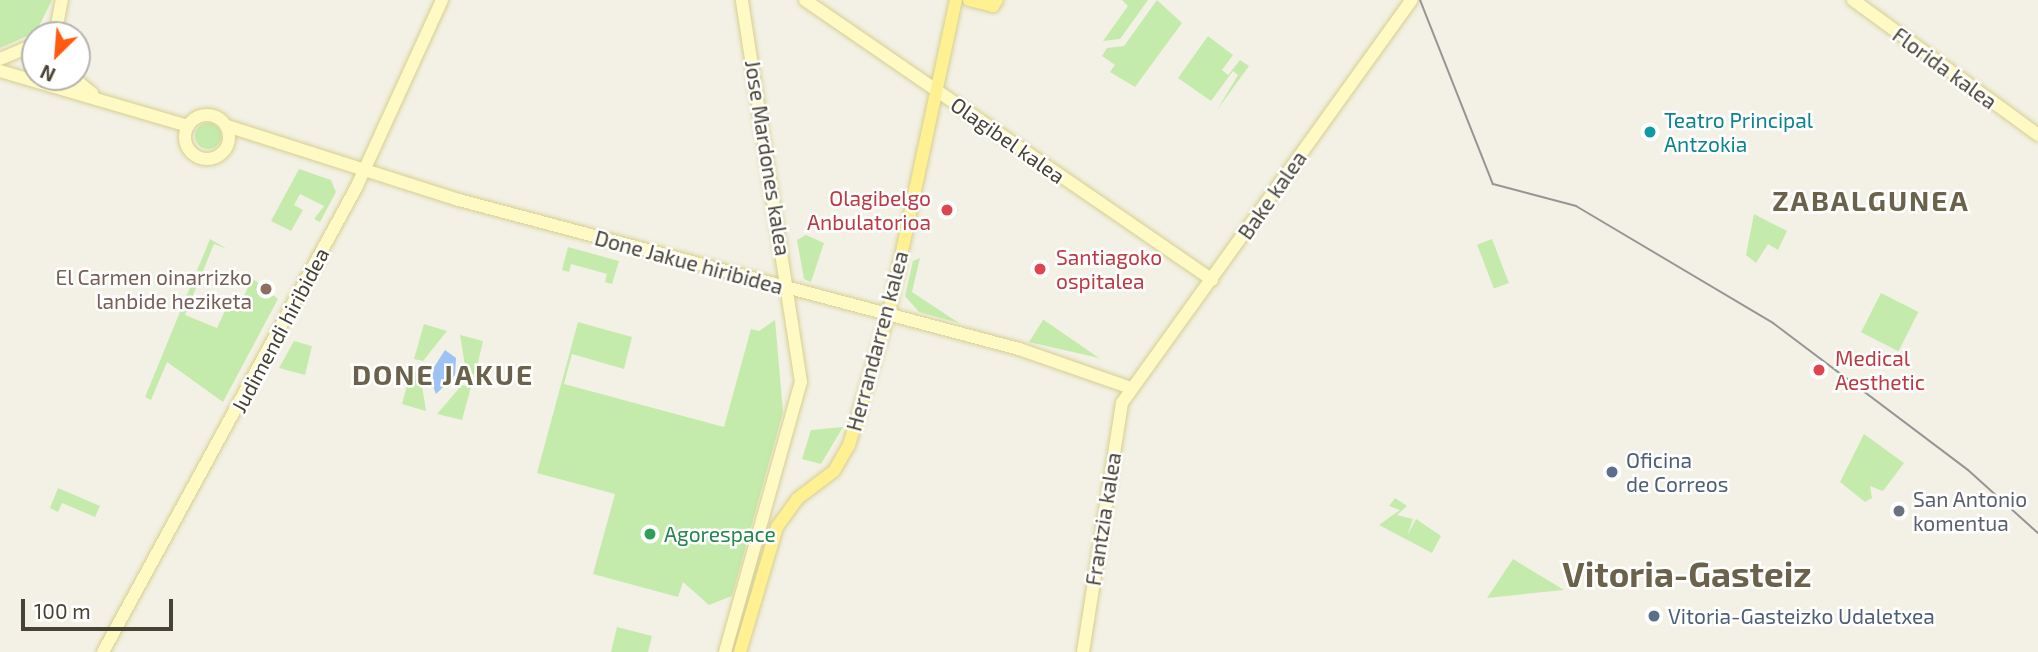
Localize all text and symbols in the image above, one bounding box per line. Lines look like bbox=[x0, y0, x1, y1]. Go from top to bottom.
north arrow bbox=[21, 21, 91, 91]
street label: Florida kalea bbox=[1888, 22, 2002, 114]
street label: Jose Mardones kalea bbox=[740, 58, 796, 258]
text: N bbox=[37, 60, 59, 87]
street label: Olagibel kalea bbox=[946, 91, 1070, 189]
place label: Teatro Principal Antzokia bbox=[1664, 107, 1813, 157]
marker: Teatro Principal Antzokia bbox=[1642, 124, 1658, 140]
street label: Bake kalea bbox=[1232, 146, 1312, 244]
district label: ZABALGUNEA bbox=[1773, 183, 1969, 217]
place label: Olagibelgo Anbulatorioa bbox=[807, 185, 931, 235]
marker: Olagibelgo Anbulatorioa bbox=[937, 200, 957, 220]
street label: Done Jakue hiribidea bbox=[592, 225, 786, 299]
street label: Judimendi hiribidea bbox=[226, 243, 334, 417]
place label: Santiagoko ospitalea bbox=[1056, 244, 1162, 294]
street label: Herrandarren kalea bbox=[841, 248, 913, 434]
marker: Santiagoko ospitalea bbox=[1030, 259, 1050, 279]
place label: El Carmen oinarrizko lanbide heziketa bbox=[55, 264, 252, 314]
marker: El Carmen oinarrizko lanbide heziketa bbox=[258, 281, 274, 297]
place label: Medical Aesthetic bbox=[1835, 345, 1925, 395]
district label: DONE JAKUE bbox=[353, 357, 533, 391]
marker: Medical Aesthetic bbox=[1809, 360, 1829, 380]
place label: Oficina de Correos bbox=[1626, 447, 1728, 497]
street label: Frantzia kalea bbox=[1080, 451, 1126, 587]
marker: Oficina de Correos bbox=[1604, 464, 1620, 480]
place label: San Antonio komentua bbox=[1913, 486, 2028, 536]
marker: San Antonio komentua bbox=[1891, 503, 1907, 519]
place label: Agorespace bbox=[664, 521, 776, 547]
marker: Agorespace bbox=[642, 526, 658, 542]
district label: Vitoria-Gasteiz bbox=[1562, 552, 1812, 594]
scale bar bbox=[24, 586, 177, 630]
text: 100 m bbox=[34, 598, 91, 623]
place label: Vitoria-Gasteizko Udaletxea bbox=[1668, 603, 1935, 629]
marker: Vitoria-Gasteizko Udaletxea bbox=[1646, 608, 1662, 624]

